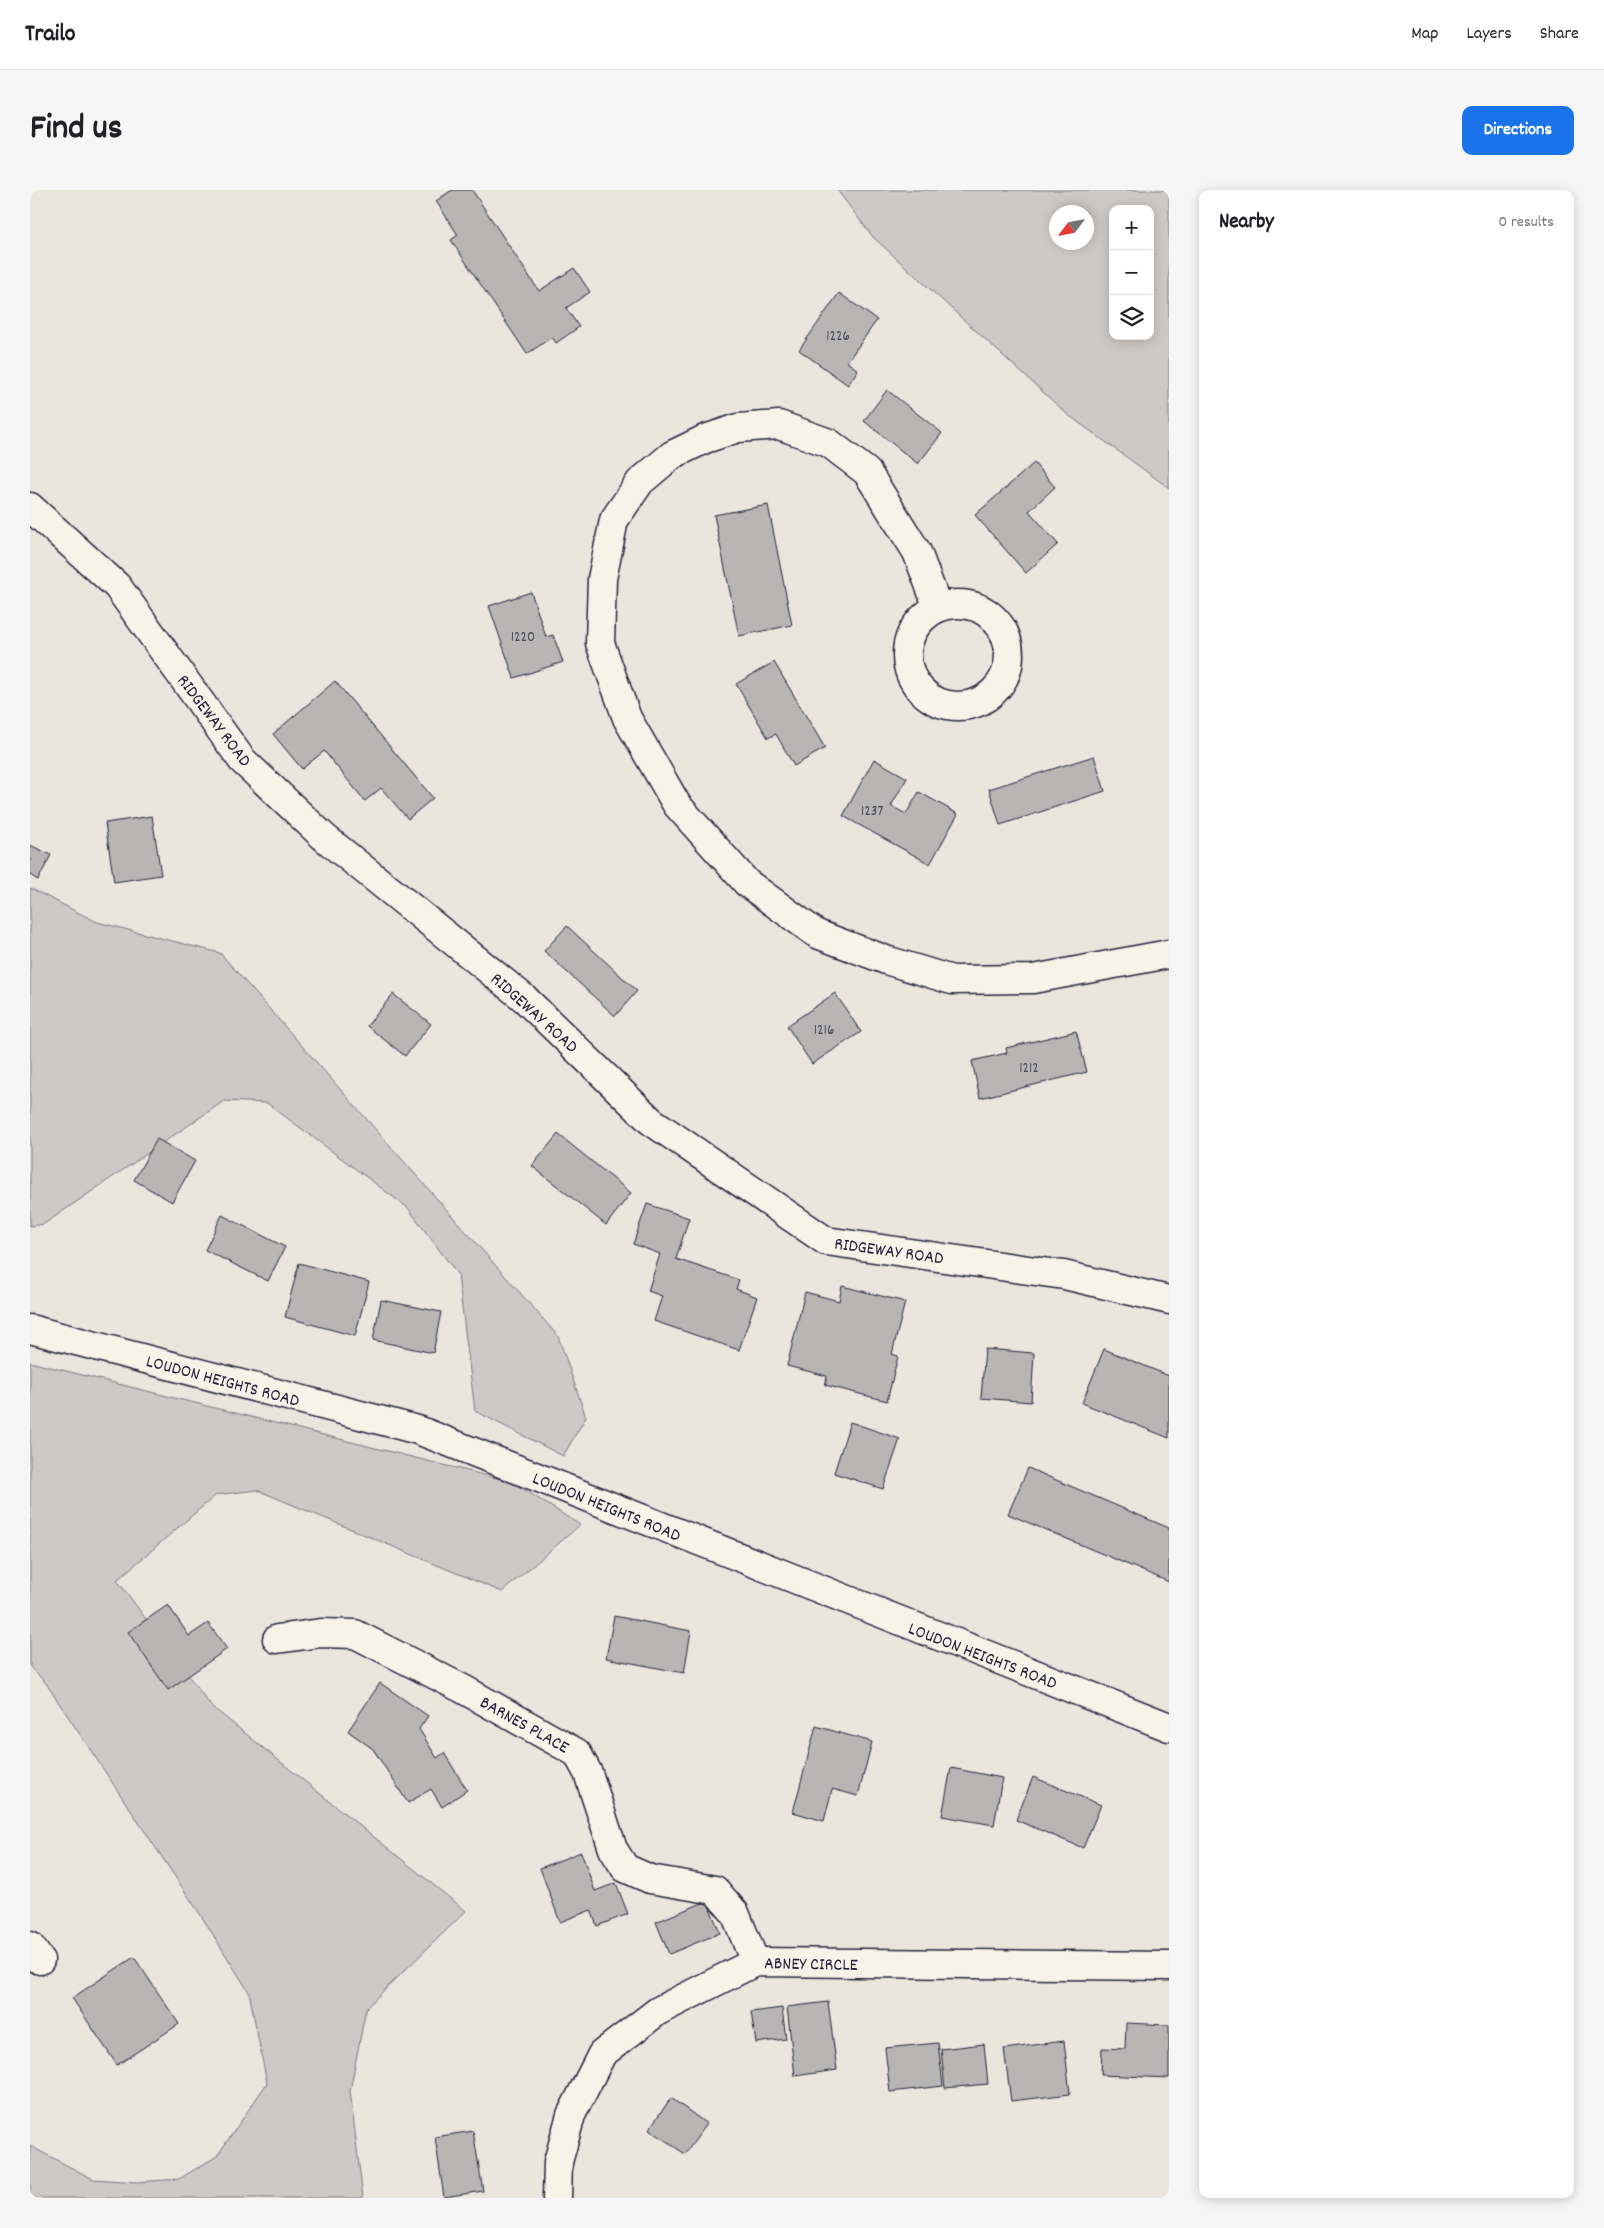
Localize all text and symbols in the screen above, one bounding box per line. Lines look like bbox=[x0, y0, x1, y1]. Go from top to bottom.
text: Trailo bbox=[25, 18, 76, 52]
text: Map bbox=[1411, 22, 1438, 47]
text: Layers bbox=[1466, 22, 1512, 47]
text: Share bbox=[1540, 22, 1579, 47]
text: Find us bbox=[30, 105, 122, 155]
button: Directions bbox=[1462, 106, 1574, 155]
north arrow bbox=[1049, 205, 1094, 250]
map controls bbox=[1109, 205, 1154, 340]
button: + bbox=[1109, 205, 1154, 250]
text: Nearby bbox=[1219, 208, 1274, 238]
text: 0 results bbox=[1499, 211, 1554, 234]
button: − bbox=[1109, 250, 1154, 295]
button: layers bbox=[1109, 295, 1154, 340]
house number: 1226 bbox=[826, 326, 850, 348]
house number: 1220 bbox=[511, 627, 535, 649]
street label: RIDGEWAY ROAD bbox=[170, 670, 256, 773]
house number: 1237 bbox=[861, 801, 883, 823]
street label: RIDGEWAY ROAD bbox=[484, 968, 583, 1060]
house number: 1216 bbox=[814, 1020, 834, 1042]
house number: 1212 bbox=[1019, 1058, 1039, 1080]
street label: RIDGEWAY ROAD bbox=[832, 1232, 945, 1273]
street label: LOUDON HEIGHTS ROAD bbox=[143, 1350, 302, 1415]
street label: LOUDON HEIGHTS ROAD bbox=[528, 1467, 684, 1549]
street label: LOUDON HEIGHTS ROAD bbox=[904, 1617, 1060, 1697]
street label: BARNES PLACE bbox=[475, 1691, 573, 1761]
street label: ABNEY CIRCLE bbox=[764, 1952, 858, 1979]

